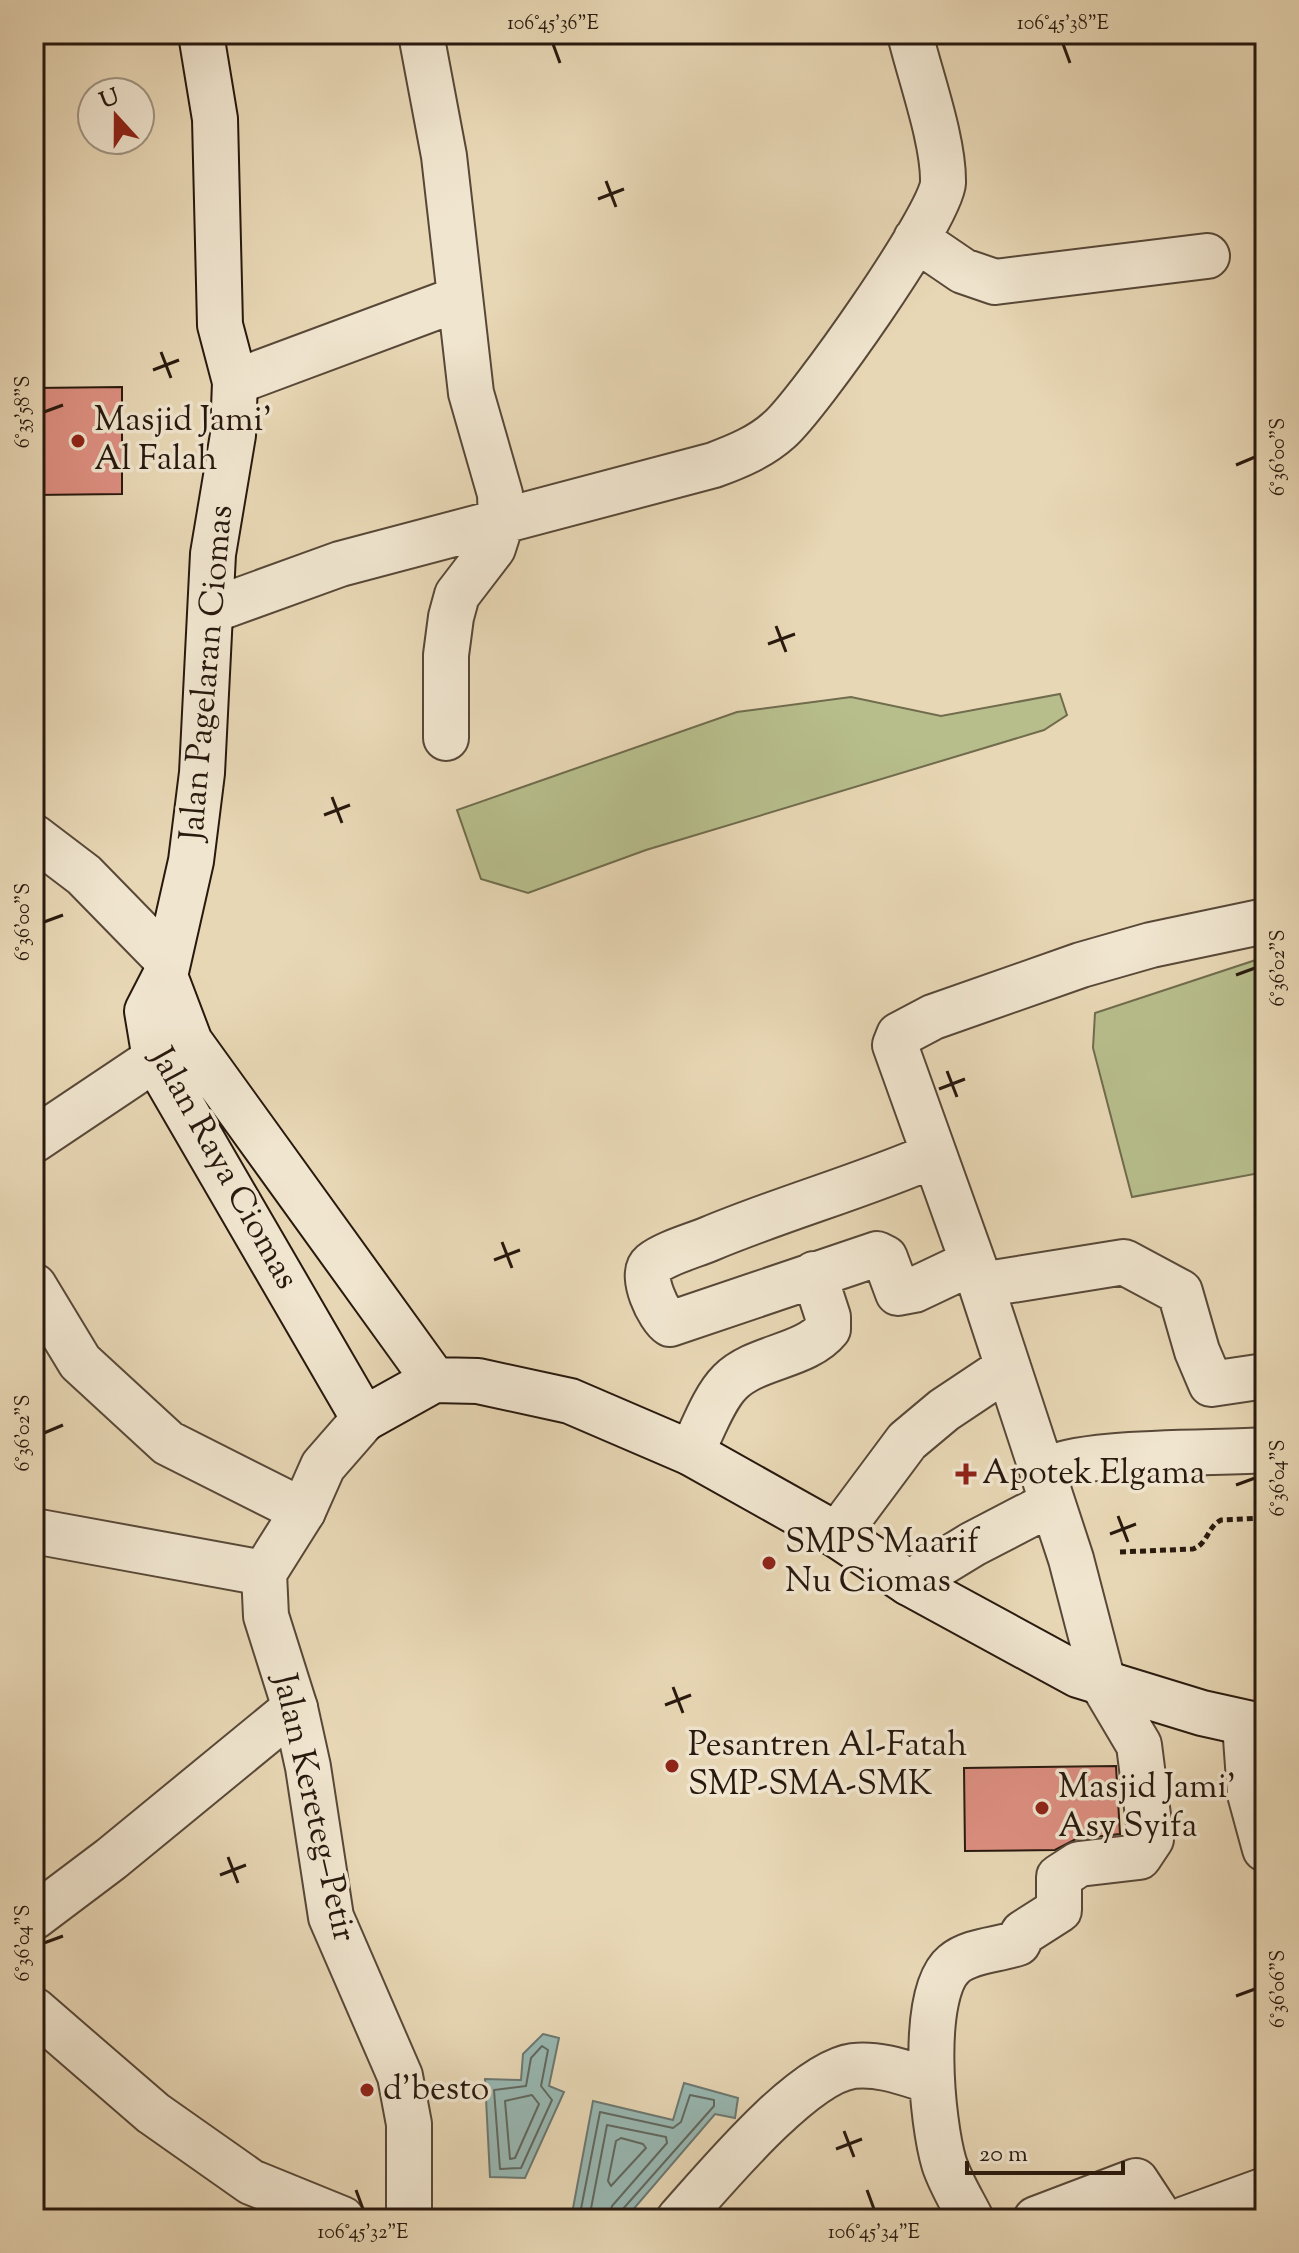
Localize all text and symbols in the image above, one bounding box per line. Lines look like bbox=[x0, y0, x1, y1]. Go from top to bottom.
text: 106°45'36"E bbox=[507, 10, 599, 39]
text: 106°45'38"E bbox=[1017, 10, 1109, 39]
north arrow bbox=[76, 76, 156, 156]
text: U bbox=[96, 82, 124, 118]
text: 6°35'58"S bbox=[10, 376, 39, 448]
place label: Masjid Jami' Al Falah bbox=[94, 397, 272, 485]
text: 6°36'00"S bbox=[1265, 418, 1294, 496]
marker: Masjid Jami' Al Falah bbox=[69, 432, 87, 450]
street label: Jalan Pagelaran Ciomas bbox=[169, 503, 247, 845]
text: 6°36'00"S bbox=[10, 883, 39, 961]
text: 6°36'02"S bbox=[1265, 930, 1294, 1006]
street label: Jalan Raya Ciomas bbox=[135, 1037, 310, 1299]
text: 6°36'02"S bbox=[10, 1395, 39, 1471]
text: 6°36'04"S bbox=[1265, 1439, 1294, 1517]
place label: Apotek Elgama bbox=[982, 1450, 1205, 1499]
marker: Apotek Elgama bbox=[957, 1465, 975, 1483]
place label: SMPS Maarif Nu Ciomas bbox=[785, 1519, 980, 1607]
marker: SMPS Maarif Nu Ciomas bbox=[760, 1554, 778, 1572]
street label: Jalan Kereteg–Petir bbox=[258, 1667, 368, 1947]
place label: Pesantren Al-Fatah SMP-SMA-SMK bbox=[688, 1722, 967, 1810]
marker: Pesantren Al-Fatah SMP-SMA-SMK bbox=[663, 1757, 681, 1775]
place label: Masjid Jami' Asy Syifa bbox=[1058, 1764, 1236, 1852]
marker: Masjid Jami' Asy Syifa bbox=[1033, 1799, 1051, 1817]
text: 6°36'04"S bbox=[10, 1904, 39, 1982]
text: 6°36'06"S bbox=[1265, 1950, 1294, 2028]
place label: d'besto bbox=[383, 2066, 489, 2115]
marker: d'besto bbox=[358, 2081, 376, 2099]
scale bar bbox=[967, 2125, 1123, 2175]
text: 20 m bbox=[979, 2138, 1028, 2172]
text: 106°45'32"E bbox=[318, 2219, 408, 2248]
text: 106°45'34"E bbox=[828, 2219, 920, 2248]

